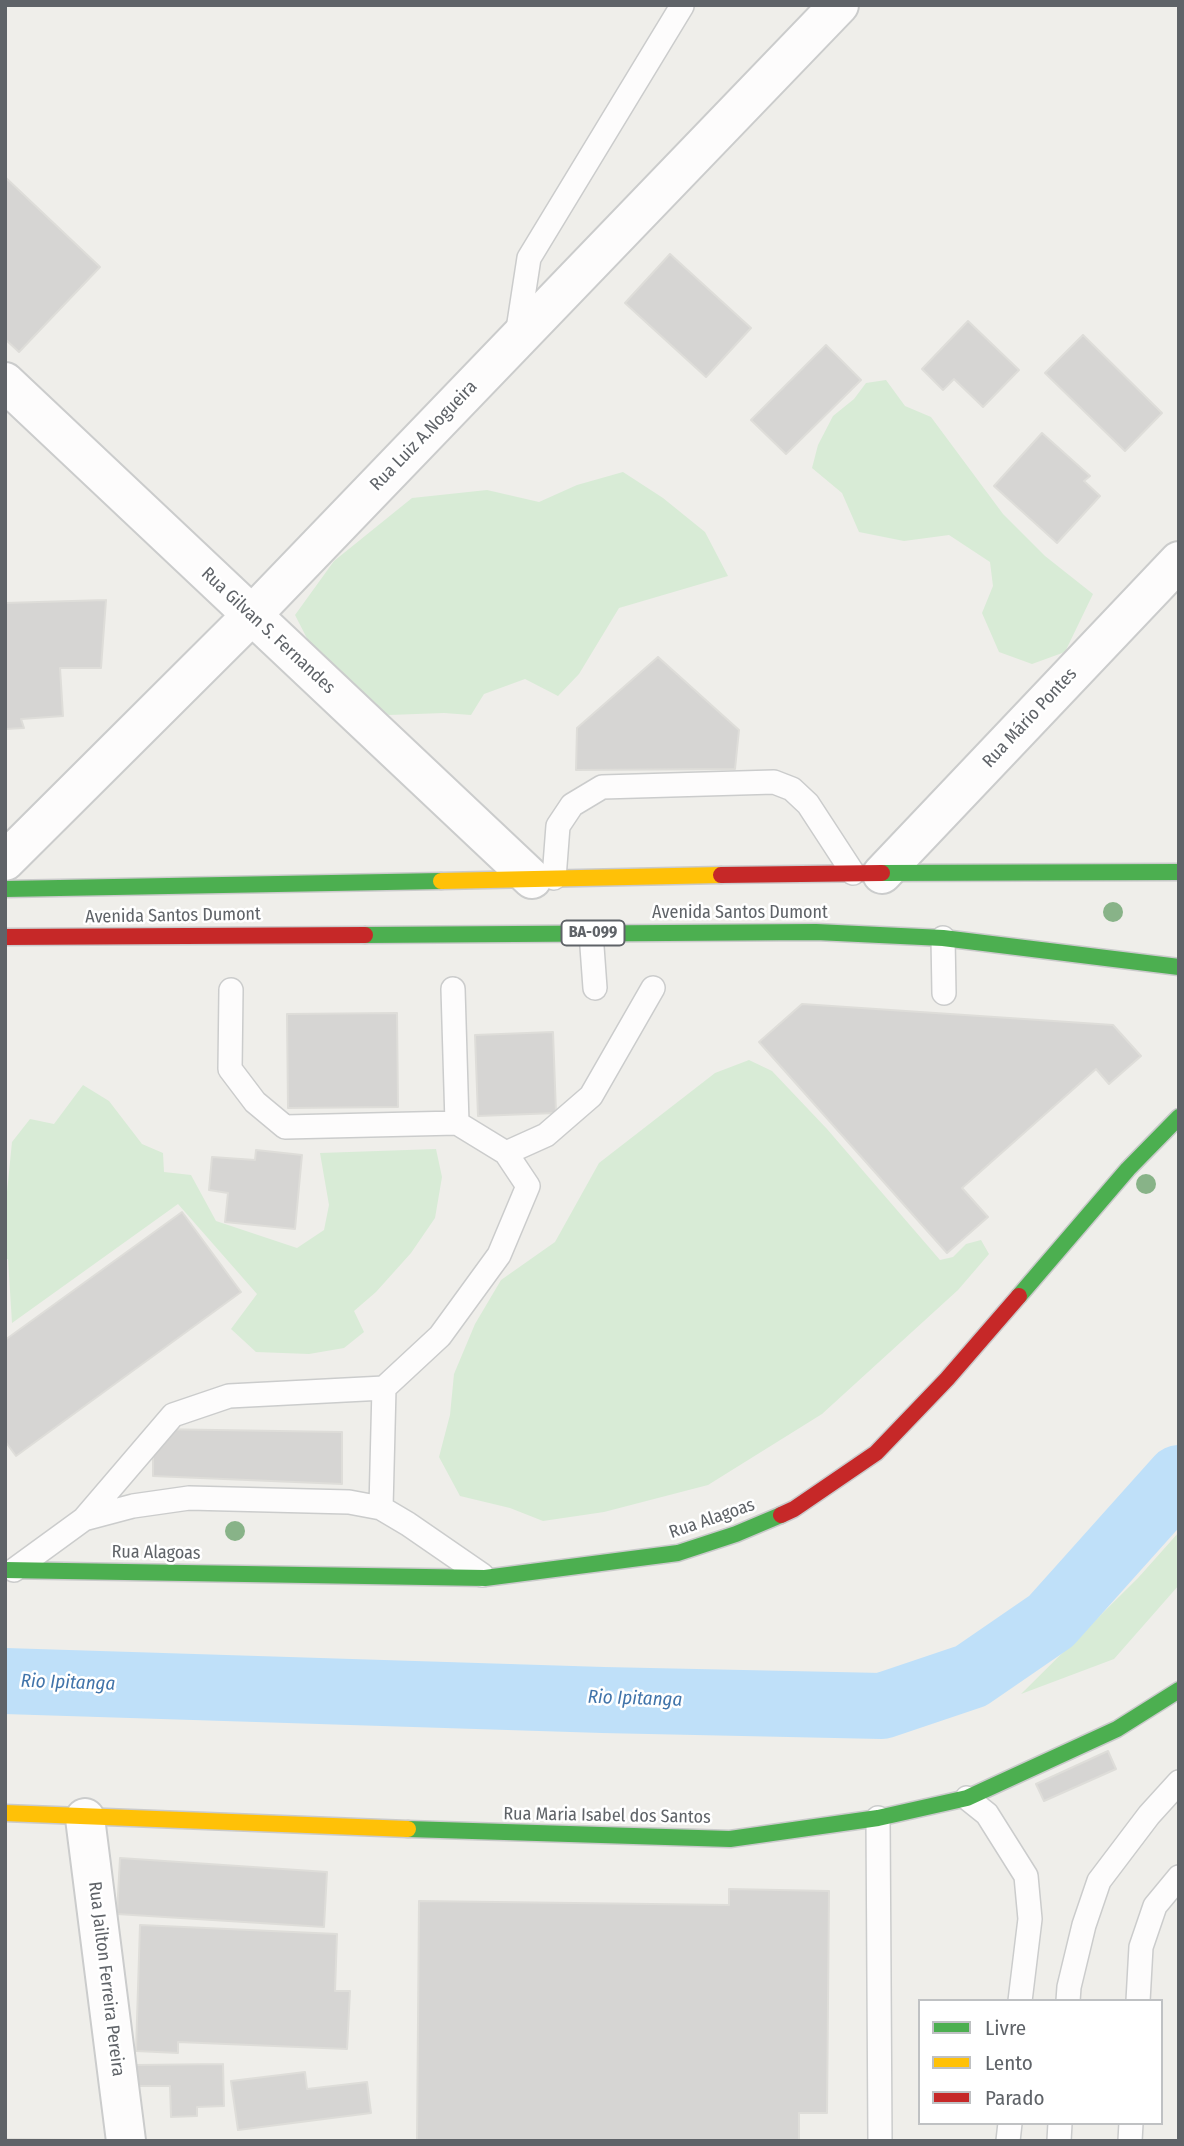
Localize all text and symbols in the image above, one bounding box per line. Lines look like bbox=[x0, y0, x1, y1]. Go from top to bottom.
street label: Rua Luiz A.Nogueira bbox=[366, 376, 482, 496]
street label: Rua Gilvan S. Fernandes bbox=[196, 563, 340, 699]
street label: Rua Mário Pontes bbox=[978, 664, 1082, 772]
street label: Avenida Santos Dumont bbox=[652, 902, 828, 924]
street label: Avenida Santos Dumont bbox=[85, 904, 261, 928]
road number: BA-099 bbox=[562, 920, 624, 945]
street label: Rua Alagoas bbox=[666, 1494, 758, 1544]
street label: Rua Alagoas bbox=[111, 1541, 201, 1565]
water label: Rio Ipitanga bbox=[20, 1670, 116, 1696]
water label: Rio Ipitanga bbox=[587, 1686, 683, 1712]
street label: Rua Maria Isabel dos Santos bbox=[503, 1803, 711, 1829]
street label: Rua Jailton Ferreira Pereira bbox=[83, 1880, 129, 2078]
legend bbox=[918, 1999, 1163, 2125]
text: Livre bbox=[985, 2015, 1026, 2041]
text: Lento bbox=[985, 2050, 1033, 2076]
text: Parado bbox=[985, 2085, 1044, 2111]

